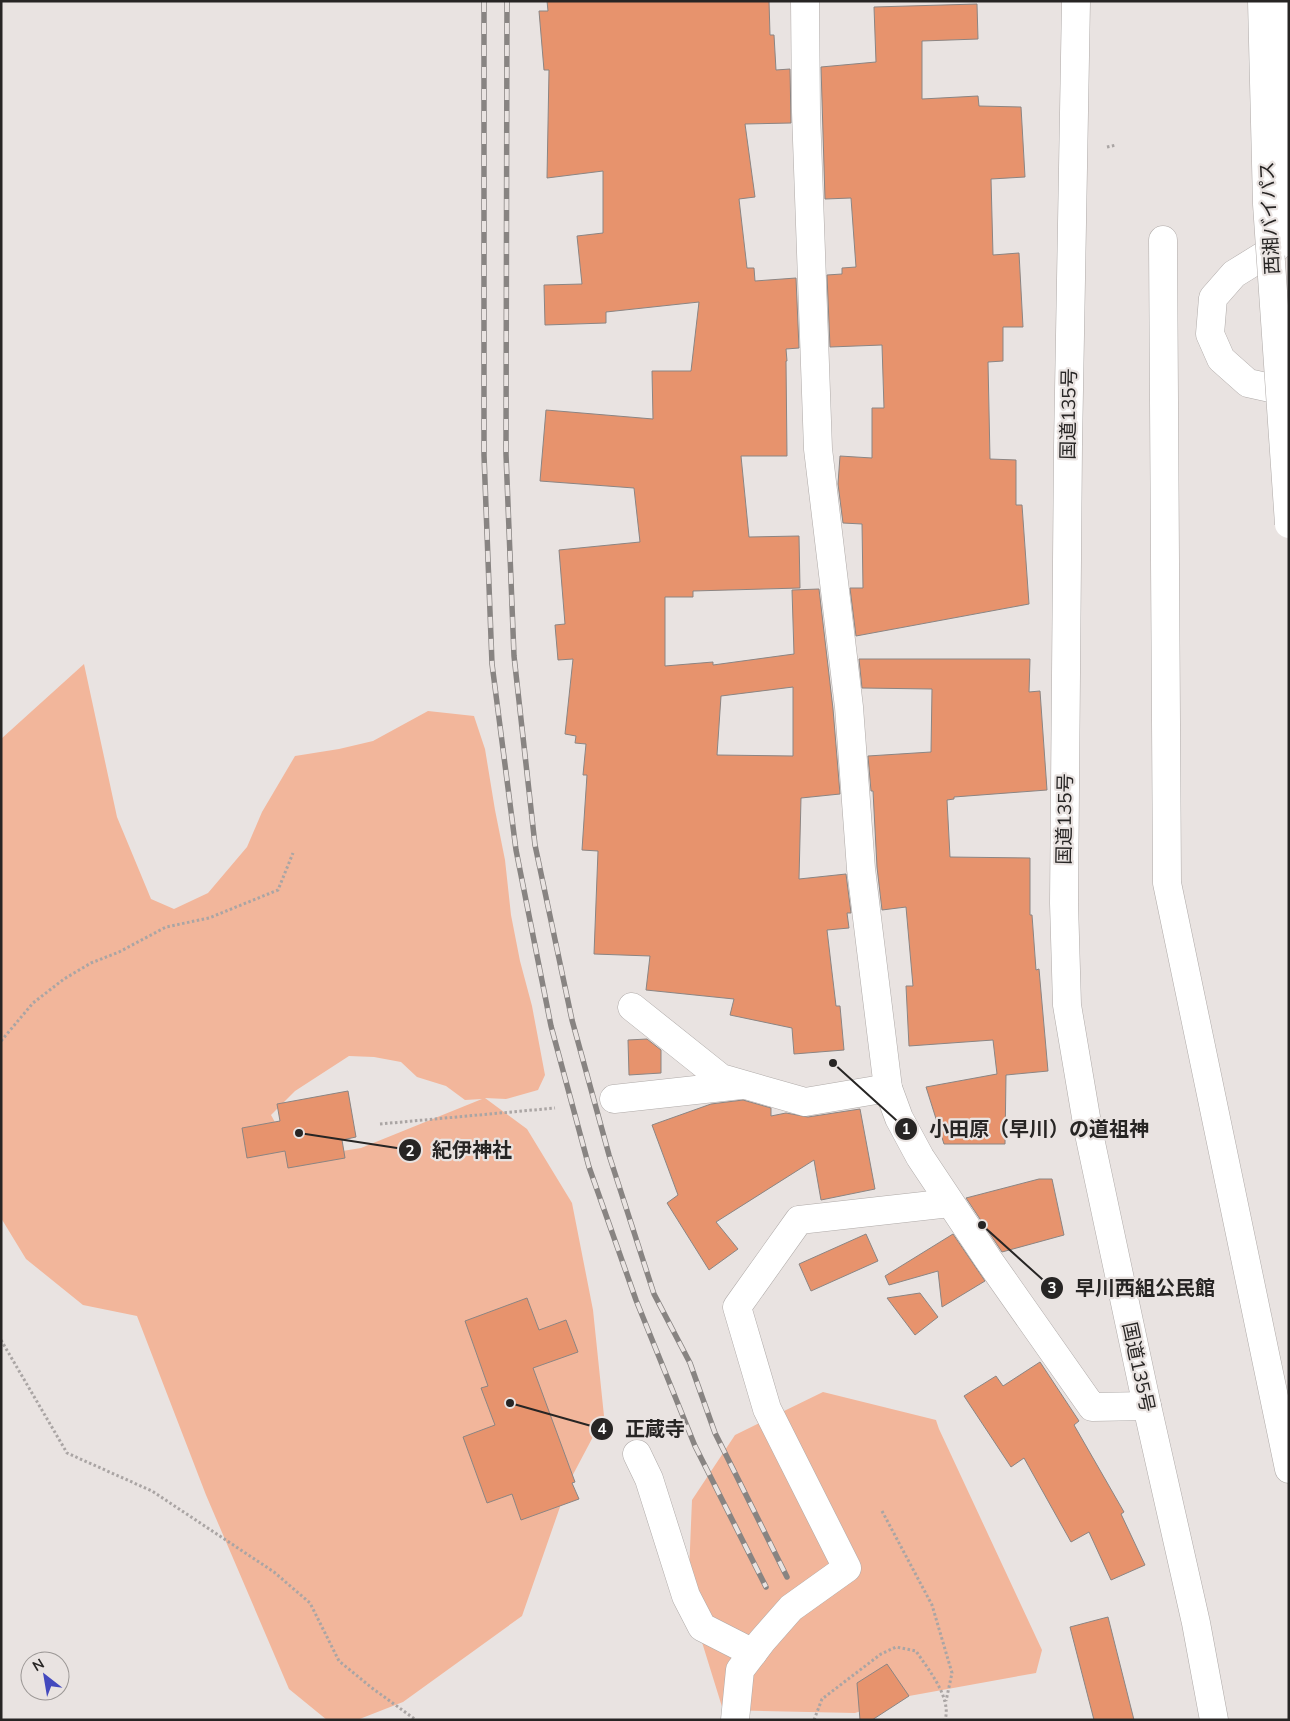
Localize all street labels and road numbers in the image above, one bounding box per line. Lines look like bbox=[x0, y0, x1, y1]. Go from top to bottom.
street label: 西湘バイパス bbox=[1254, 161, 1284, 275]
street label: 国道135号 bbox=[1055, 368, 1081, 460]
street label: 国道135号 bbox=[1051, 773, 1077, 865]
street label: 国道135号 bbox=[1118, 1320, 1160, 1414]

